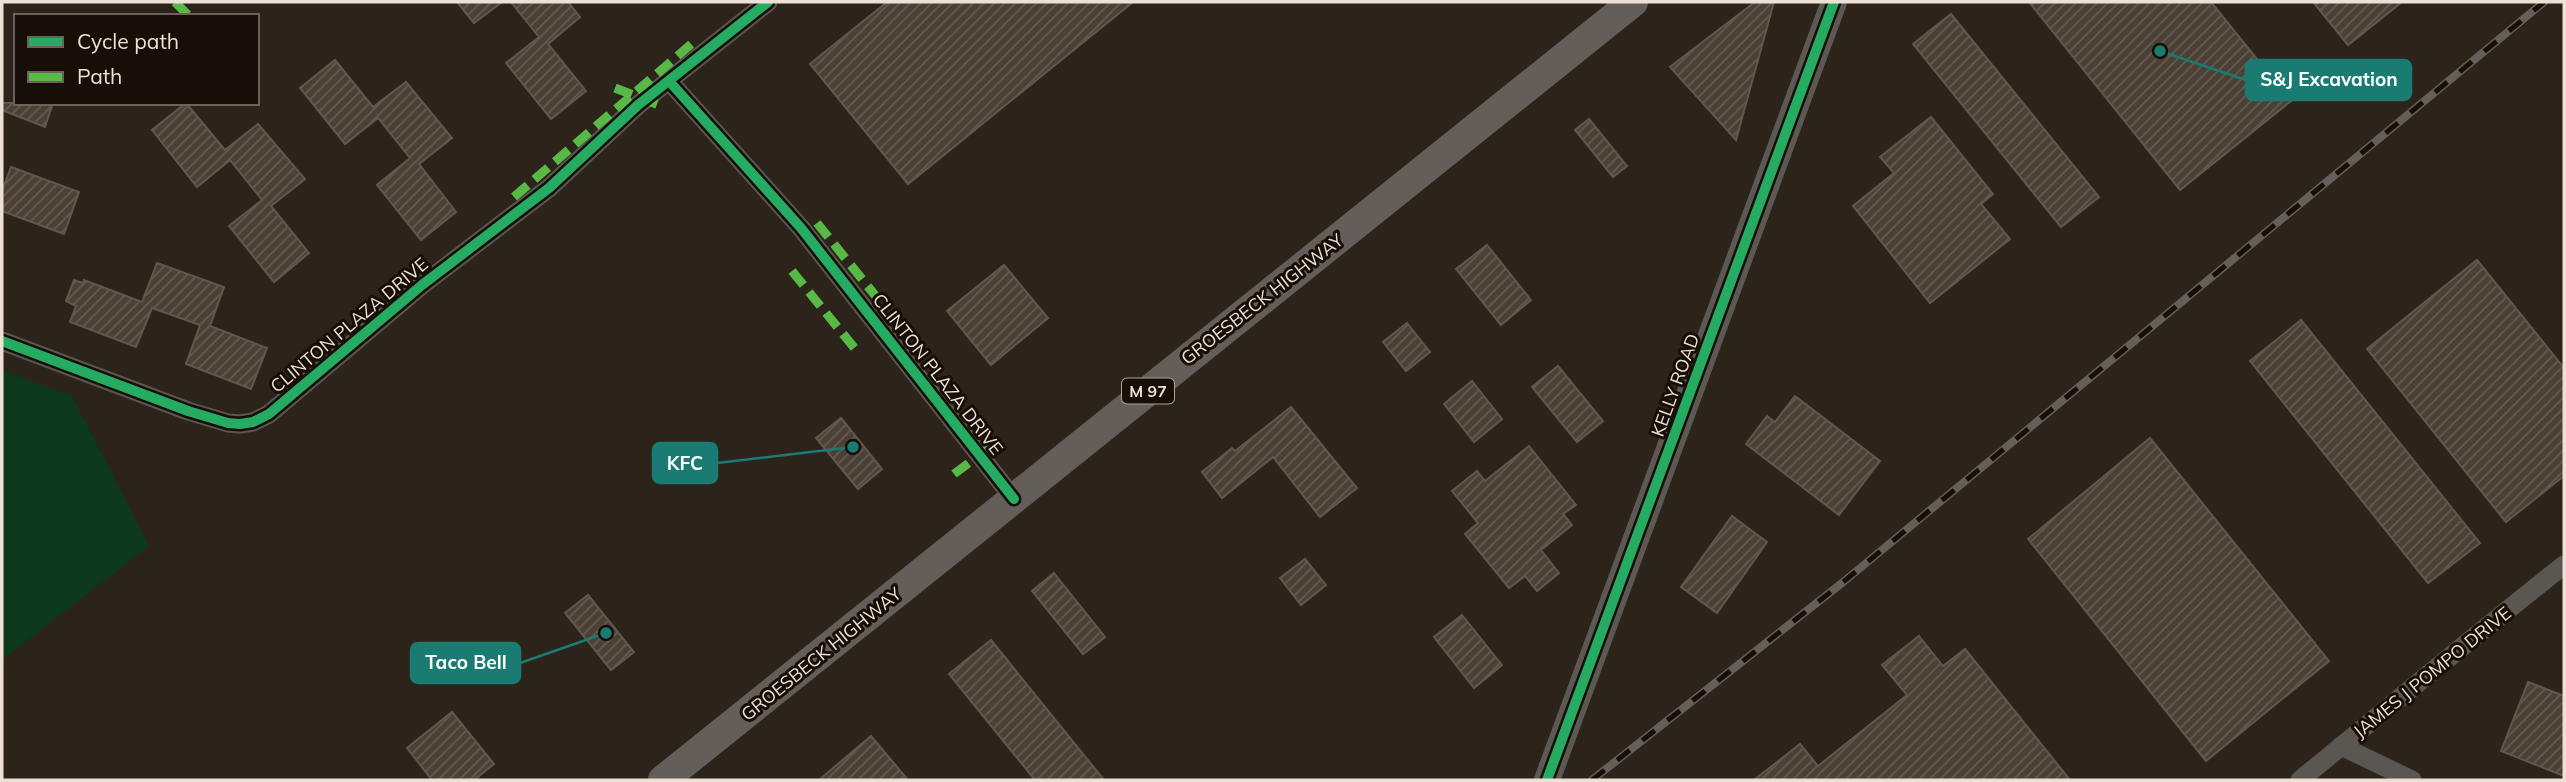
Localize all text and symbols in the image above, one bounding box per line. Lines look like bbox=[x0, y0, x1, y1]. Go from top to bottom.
legend bbox=[14, 14, 259, 105]
text: Cycle path bbox=[77, 28, 179, 54]
callout: S&J Excavation bbox=[2246, 60, 2411, 100]
text: Path bbox=[77, 63, 122, 89]
text: S&J Excavation bbox=[2260, 67, 2398, 91]
street label: GROESBECK HIGHWAY bbox=[1176, 228, 1349, 370]
street label: CLINTON PLAZA DRIVE bbox=[265, 252, 433, 398]
street label: CLINTON PLAZA DRIVE bbox=[868, 289, 1008, 459]
street label: KELLY ROAD bbox=[1646, 330, 1704, 440]
road number: M 97 bbox=[1122, 378, 1174, 404]
callout: KFC bbox=[653, 443, 717, 483]
text: KFC bbox=[667, 451, 703, 475]
street label: GROESBECK HIGHWAY bbox=[736, 582, 907, 726]
street label: JAMES J POMPO DRIVE bbox=[2348, 601, 2516, 743]
callout: Taco Bell bbox=[411, 643, 520, 683]
text: Taco Bell bbox=[425, 650, 507, 674]

